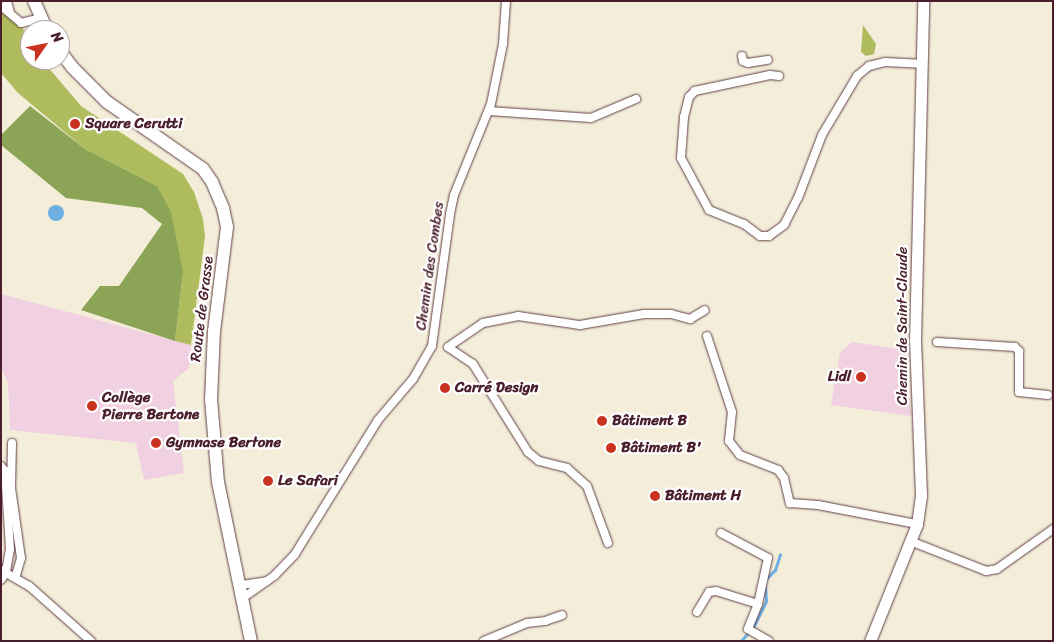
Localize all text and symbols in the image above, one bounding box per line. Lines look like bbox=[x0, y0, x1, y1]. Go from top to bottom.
north arrow bbox=[20, 20, 70, 70]
text: N bbox=[44, 26, 70, 48]
place label: Square Cerutti bbox=[85, 115, 182, 133]
marker: Square Cerutti bbox=[69, 118, 81, 130]
street label: Chemin des Combes bbox=[412, 201, 448, 331]
street label: Chemin de Saint-Claude bbox=[894, 246, 912, 406]
street label: Route de Grasse bbox=[187, 255, 217, 363]
place label: Lidl bbox=[828, 368, 851, 386]
marker: Lidl bbox=[855, 371, 867, 383]
place label: Carré Design bbox=[455, 379, 539, 397]
marker: Carré Design bbox=[439, 382, 451, 394]
place label: Collège Pierre Bertone bbox=[102, 388, 199, 423]
marker: Collège Pierre Bertone bbox=[86, 400, 98, 412]
place label: Bâtiment B bbox=[612, 412, 687, 430]
marker: Bâtiment B bbox=[596, 415, 608, 427]
place label: Gymnase Bertone bbox=[166, 434, 282, 452]
marker: Gymnase Bertone bbox=[150, 437, 162, 449]
place label: Bâtiment B' bbox=[621, 439, 702, 457]
marker: Bâtiment B' bbox=[605, 442, 617, 454]
place label: Le Safari bbox=[278, 472, 338, 490]
marker: Le Safari bbox=[262, 475, 274, 487]
place label: Bâtiment H bbox=[665, 487, 741, 505]
marker: Bâtiment H bbox=[649, 490, 661, 502]

